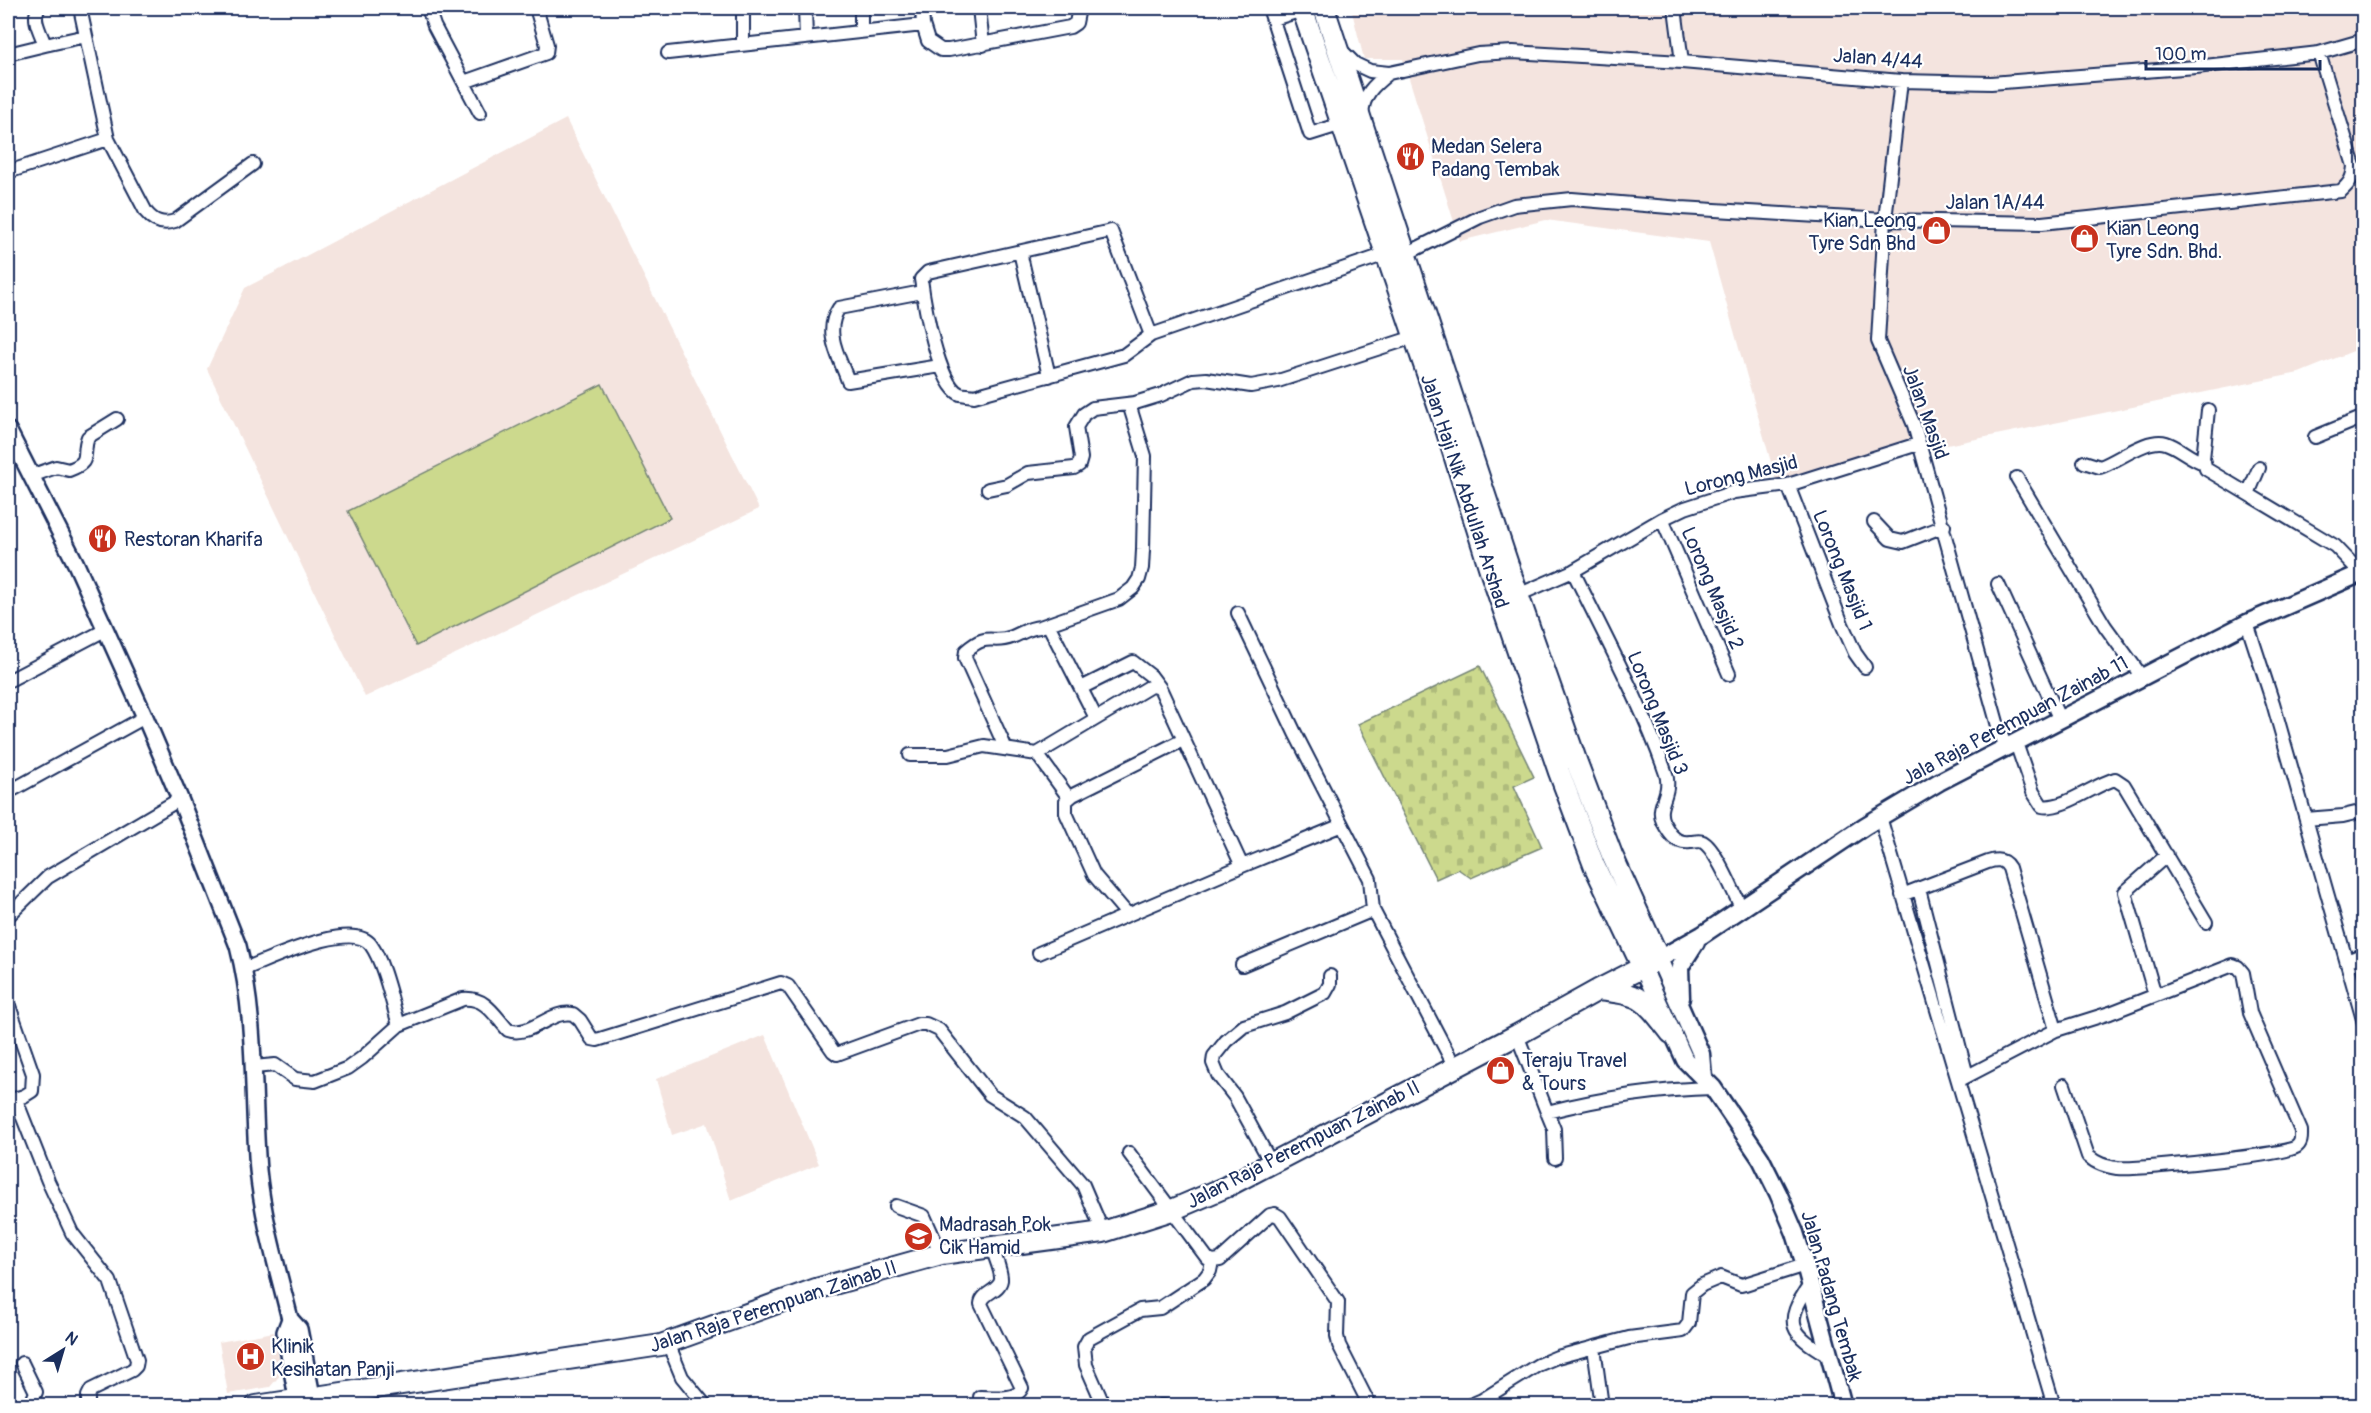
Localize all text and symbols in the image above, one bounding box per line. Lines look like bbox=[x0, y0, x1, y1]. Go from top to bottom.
scale bar bbox=[2146, 33, 2320, 71]
street label: Jalan 4/44 bbox=[1832, 43, 1924, 74]
text: 100 m bbox=[2155, 43, 2207, 66]
place label: Medan Selera Padang Tembak bbox=[1431, 134, 1560, 182]
restaurant icon: Medan Selera Padang Tembak bbox=[1394, 141, 1426, 173]
street label: Jalan 1A/44 bbox=[1945, 190, 2045, 215]
place label: Kian Leong Tyre Sdn Bhd bbox=[1808, 208, 1916, 256]
shop icon: Kian Leong Tyre Sdn Bhd bbox=[1921, 215, 1953, 247]
place label: Kian Leong Tyre Sdn. Bhd. bbox=[2106, 216, 2222, 264]
shop icon: Kian Leong Tyre Sdn. Bhd. bbox=[2069, 223, 2101, 255]
street label: Jalan Masjid bbox=[1897, 362, 1954, 463]
street label: Jalan Haji Nik Abdullah Arshad bbox=[1415, 371, 1514, 612]
street label: Lorong Masjid bbox=[1682, 449, 1800, 502]
street label: Lorong Masjid 1 bbox=[1807, 506, 1878, 634]
restaurant icon: Restoran Kharifa bbox=[87, 523, 119, 555]
street label: Lorong Masjid 2 bbox=[1675, 523, 1750, 653]
place label: Restoran Kharifa bbox=[124, 527, 263, 552]
street label: Lorong Masjid 3 bbox=[1621, 648, 1694, 779]
street label: Jala Raja Perempuan Zainab 11 bbox=[1898, 650, 2132, 791]
place label: Teraju Travel & Tours bbox=[1522, 1048, 1627, 1096]
shop icon: Teraju Travel & Tours bbox=[1485, 1055, 1517, 1087]
street label: Jalan Raja Perempuan Zainab II bbox=[1182, 1075, 1424, 1214]
street label: Jalan Padang Tembak bbox=[1795, 1208, 1868, 1385]
place label: Madrasah Pok Cik Hamid bbox=[939, 1212, 1052, 1260]
school or university icon: Madrasah Pok Cik Hamid bbox=[902, 1220, 934, 1252]
street label: Jalan Raja Perempuan Zainab II bbox=[646, 1255, 900, 1358]
north arrow bbox=[33, 1320, 93, 1380]
text: N bbox=[61, 1328, 82, 1350]
place label: Klinik Kesihatan Panji bbox=[271, 1334, 394, 1382]
hospital icon: Klinik Kesihatan Panji bbox=[234, 1341, 266, 1373]

